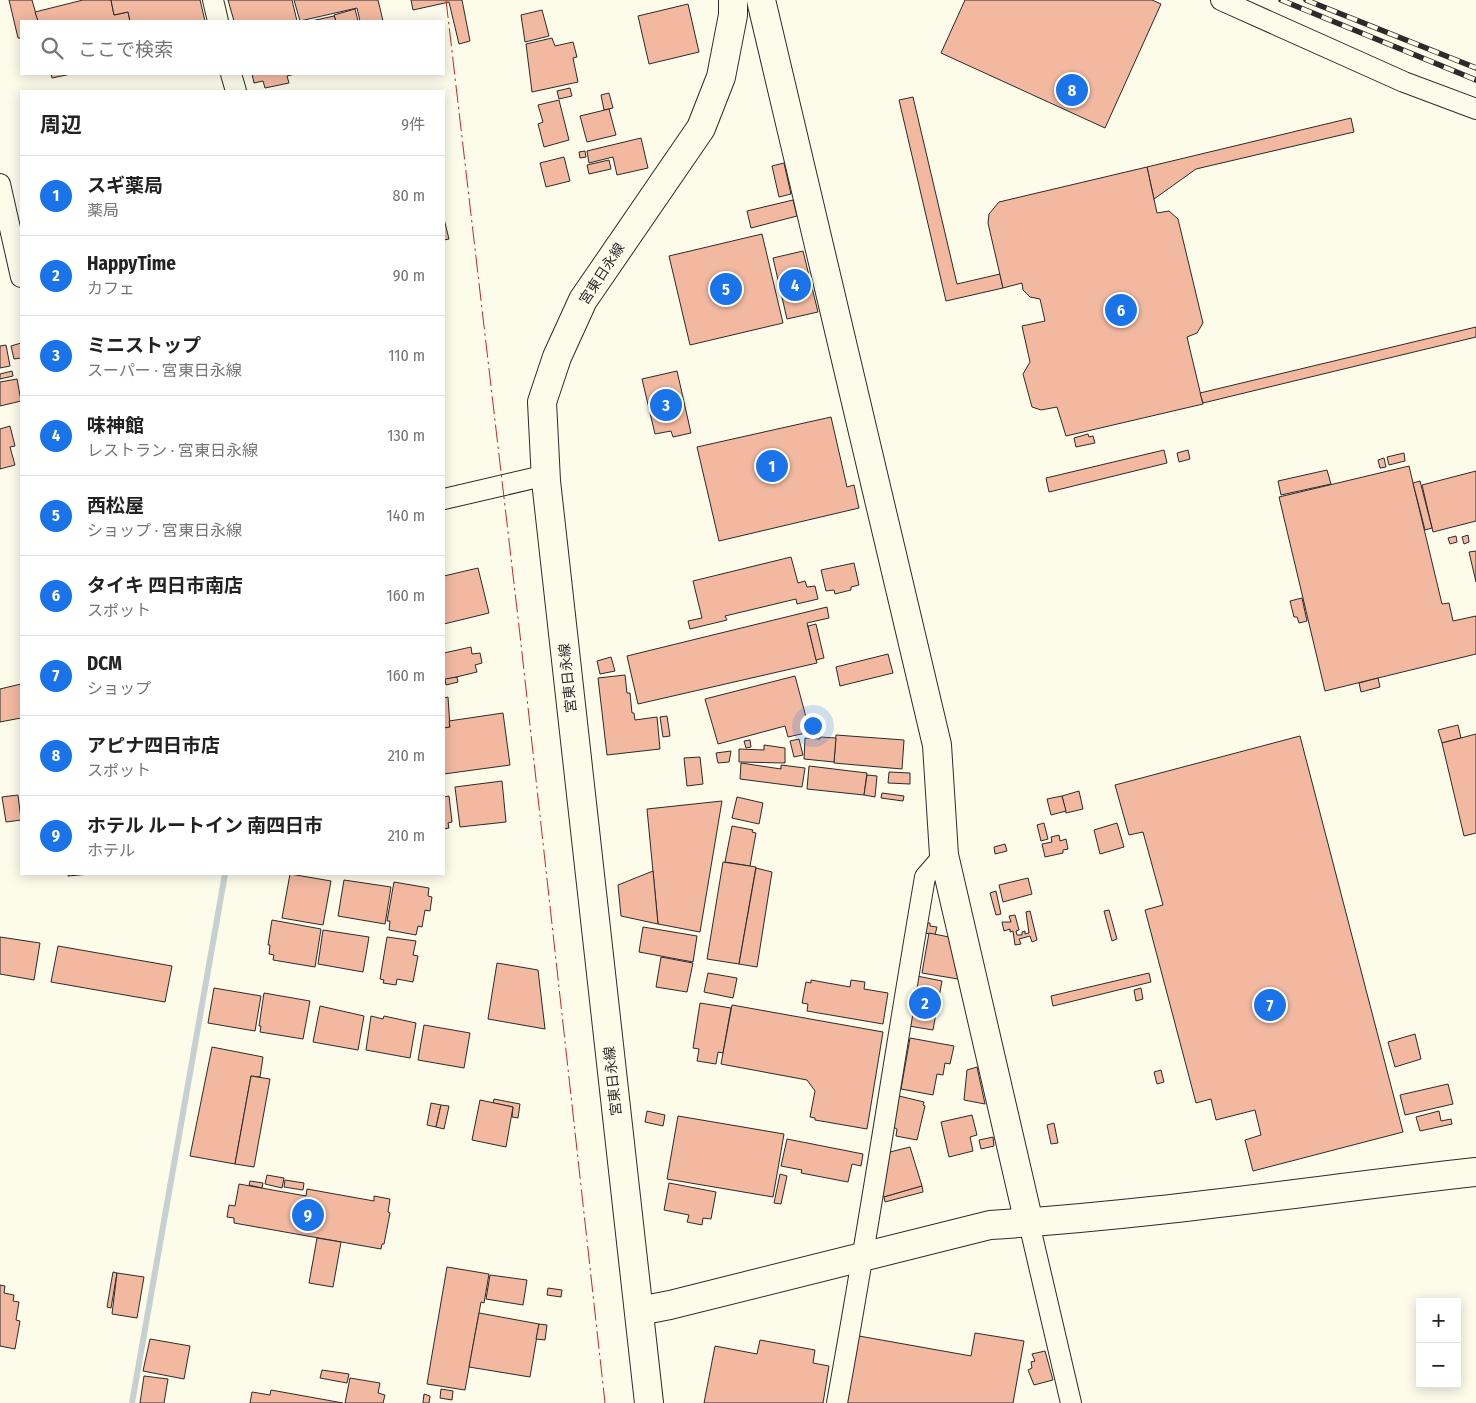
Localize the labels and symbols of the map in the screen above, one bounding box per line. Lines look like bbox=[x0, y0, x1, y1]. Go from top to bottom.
pin: 8 bbox=[1056, 71, 1088, 109]
street label: 宮東日永線 bbox=[576, 240, 628, 308]
pin: 4 bbox=[779, 266, 811, 304]
pin: 5 bbox=[710, 270, 742, 308]
pin: 6 bbox=[1105, 291, 1137, 329]
pin: 3 bbox=[650, 386, 682, 424]
pin: 1 bbox=[756, 447, 788, 485]
street label: 宮東日永線 bbox=[556, 642, 580, 714]
your location bbox=[800, 713, 826, 739]
pin: 2 bbox=[909, 984, 941, 1022]
pin: 7 bbox=[1254, 986, 1286, 1024]
street label: 宮東日永線 bbox=[601, 1045, 625, 1117]
pin: 9 bbox=[292, 1196, 324, 1234]

